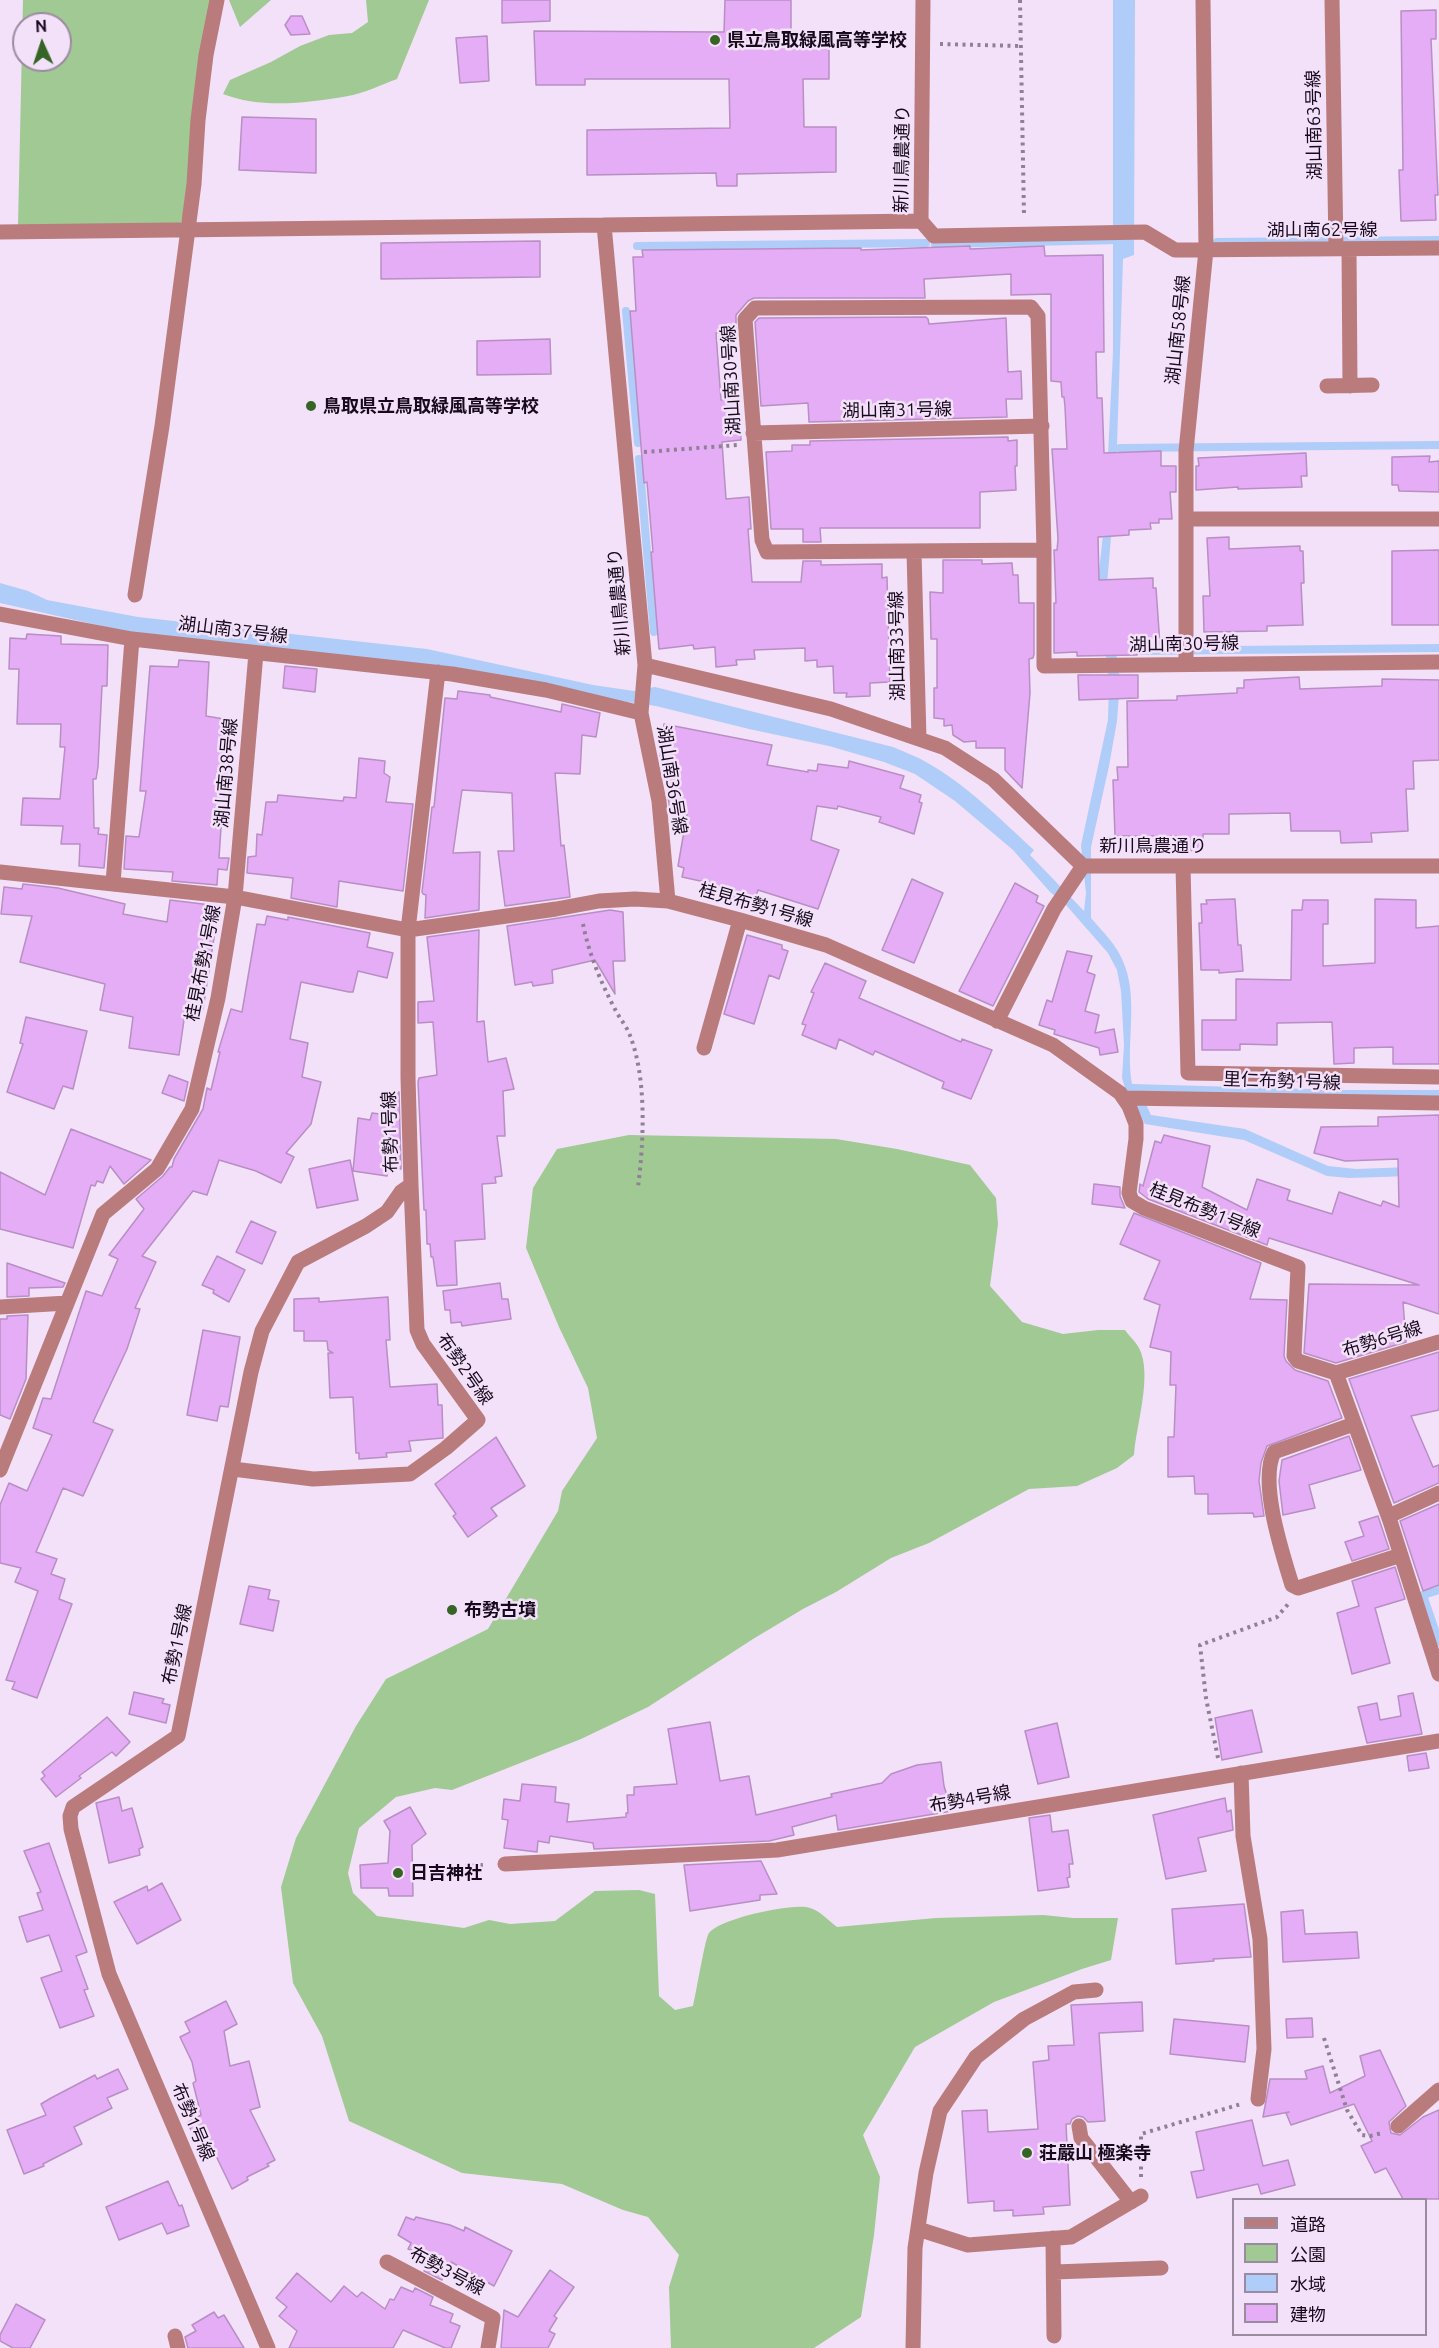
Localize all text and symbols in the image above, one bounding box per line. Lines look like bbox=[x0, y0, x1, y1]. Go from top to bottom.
north arrow bbox=[12, 12, 72, 72]
text: N bbox=[35, 17, 48, 35]
place label: 県立鳥取緑風高等学校 bbox=[727, 29, 907, 51]
marker: 県立鳥取緑風高等学校 bbox=[708, 33, 722, 47]
street label: 湖山南63号線 bbox=[1302, 70, 1326, 180]
street label: 新川鳥農通り bbox=[890, 105, 914, 213]
street label: 湖山南62号線 bbox=[1267, 219, 1377, 241]
street label: 湖山南58号線 bbox=[1161, 274, 1195, 386]
street label: 湖山南30号線 bbox=[717, 324, 745, 436]
place label: 鳥取県立鳥取緑風高等学校 bbox=[323, 395, 539, 417]
street label: 湖山南31号線 bbox=[842, 398, 952, 422]
marker: 鳥取県立鳥取緑風高等学校 bbox=[304, 399, 318, 413]
street label: 新川鳥農通り bbox=[604, 547, 634, 657]
street label: 湖山南33号線 bbox=[885, 591, 909, 701]
street label: 湖山南37号線 bbox=[177, 613, 289, 647]
street label: 湖山南30号線 bbox=[1129, 632, 1239, 656]
street label: 湖山南38号線 bbox=[210, 717, 242, 829]
street label: 湖山南36号線 bbox=[653, 724, 691, 836]
street label: 新川鳥農通り bbox=[1099, 835, 1207, 857]
street label: 桂見布勢1号線 bbox=[696, 878, 816, 932]
street label: 桂見布勢1号線 bbox=[181, 903, 225, 1023]
street label: 里仁布勢1号線 bbox=[1223, 1068, 1341, 1094]
street label: 布勢1号線 bbox=[378, 1091, 402, 1173]
street label: 桂見布勢1号線 bbox=[1146, 1178, 1264, 1242]
street label: 布勢6号線 bbox=[1340, 1317, 1424, 1361]
street label: 布勢2号線 bbox=[433, 1329, 497, 1409]
place label: 布勢古墳 bbox=[464, 1599, 536, 1621]
street label: 布勢1号線 bbox=[158, 1602, 196, 1686]
marker: 布勢古墳 bbox=[445, 1603, 459, 1617]
street label: 布勢4号線 bbox=[928, 1781, 1012, 1817]
place label: 日吉神社 bbox=[410, 1862, 482, 1884]
marker: 日吉神社 bbox=[391, 1866, 405, 1880]
street label: 布勢1号線 bbox=[167, 2080, 219, 2164]
place label: 荘嚴山 極楽寺 bbox=[1039, 2142, 1151, 2164]
marker: 荘嚴山 極楽寺 bbox=[1020, 2146, 1034, 2160]
legend bbox=[1232, 2198, 1427, 2336]
text: 道路 bbox=[1290, 2214, 1326, 2234]
street label: 布勢3号線 bbox=[406, 2242, 488, 2300]
text: 公園 bbox=[1290, 2244, 1326, 2264]
text: 水域 bbox=[1290, 2274, 1326, 2294]
text: 建物 bbox=[1290, 2304, 1326, 2324]

